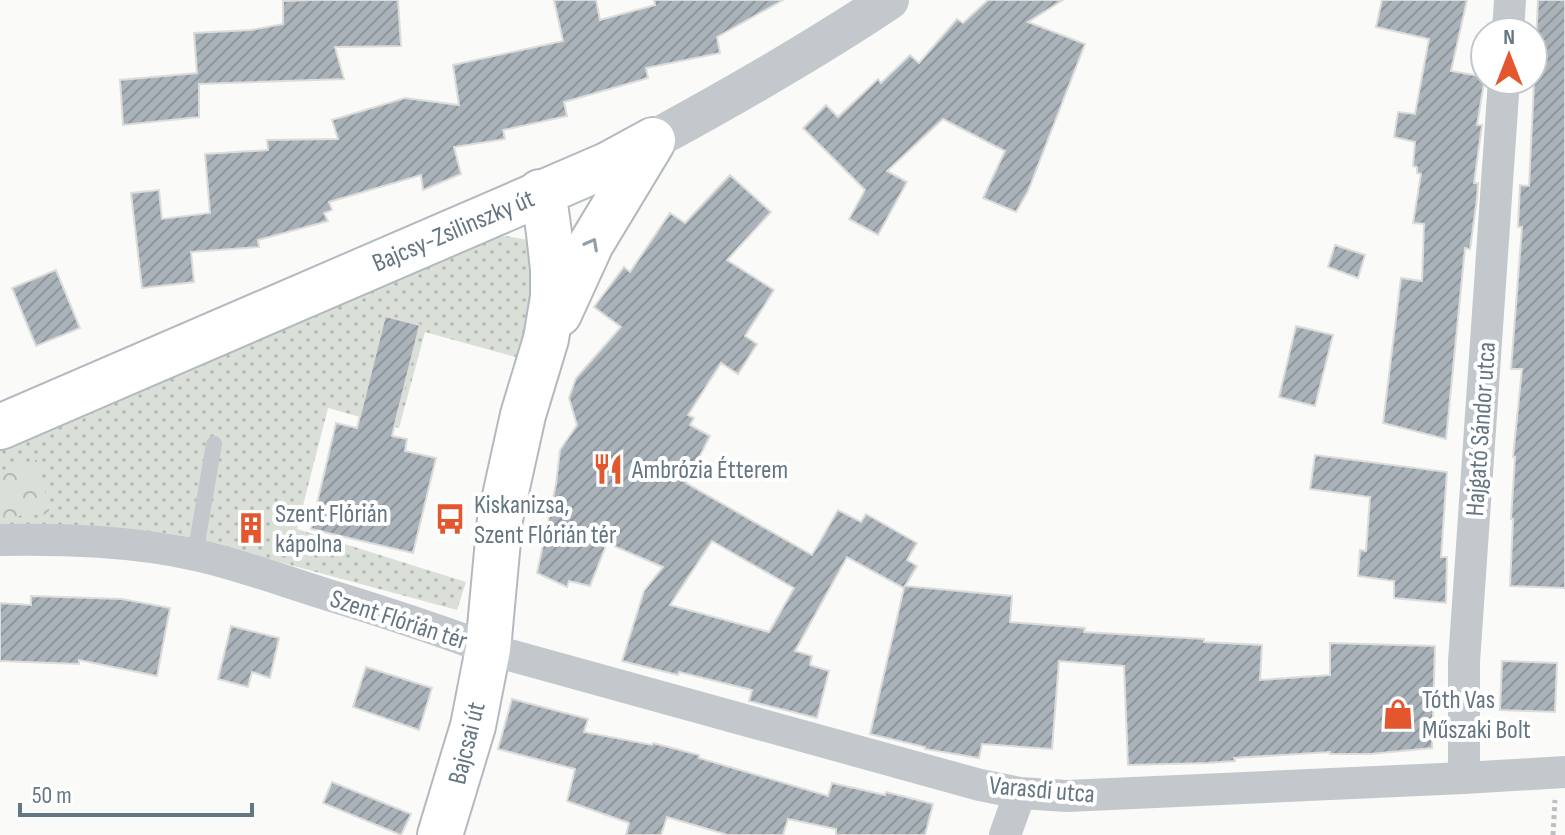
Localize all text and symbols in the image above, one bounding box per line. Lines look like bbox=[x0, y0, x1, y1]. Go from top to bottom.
north arrow bbox=[1469, 16, 1549, 96]
text: N bbox=[1503, 24, 1515, 51]
street label: Bajcsy-Zsilinszky út bbox=[368, 183, 539, 279]
one-way arrow bbox=[583, 238, 598, 252]
street label: Hajgató Sándor utca bbox=[1460, 341, 1503, 517]
restaurant icon: Ambrózia Étterem bbox=[591, 452, 625, 486]
place label: Ambrózia Étterem bbox=[631, 455, 788, 486]
place label: Kiskanizsa, Szent Flórián tér bbox=[474, 490, 617, 551]
place label: Szent Flórián kápolna bbox=[275, 499, 388, 560]
bus stop icon: Kiskanizsa, Szent Flórián tér bbox=[433, 502, 467, 536]
building icon: Szent Flórián kápolna bbox=[234, 511, 268, 545]
street label: Szent Flórián tér bbox=[326, 584, 472, 657]
place label: Tóth Vas Műszaki Bolt bbox=[1422, 685, 1531, 746]
shop icon: Tóth Vas Műszaki Bolt bbox=[1381, 697, 1415, 731]
street label: Bajcsai út bbox=[442, 699, 493, 788]
scale bar bbox=[20, 767, 252, 817]
street label: Varasdi utca bbox=[988, 770, 1096, 811]
text: 50 m bbox=[32, 781, 72, 810]

